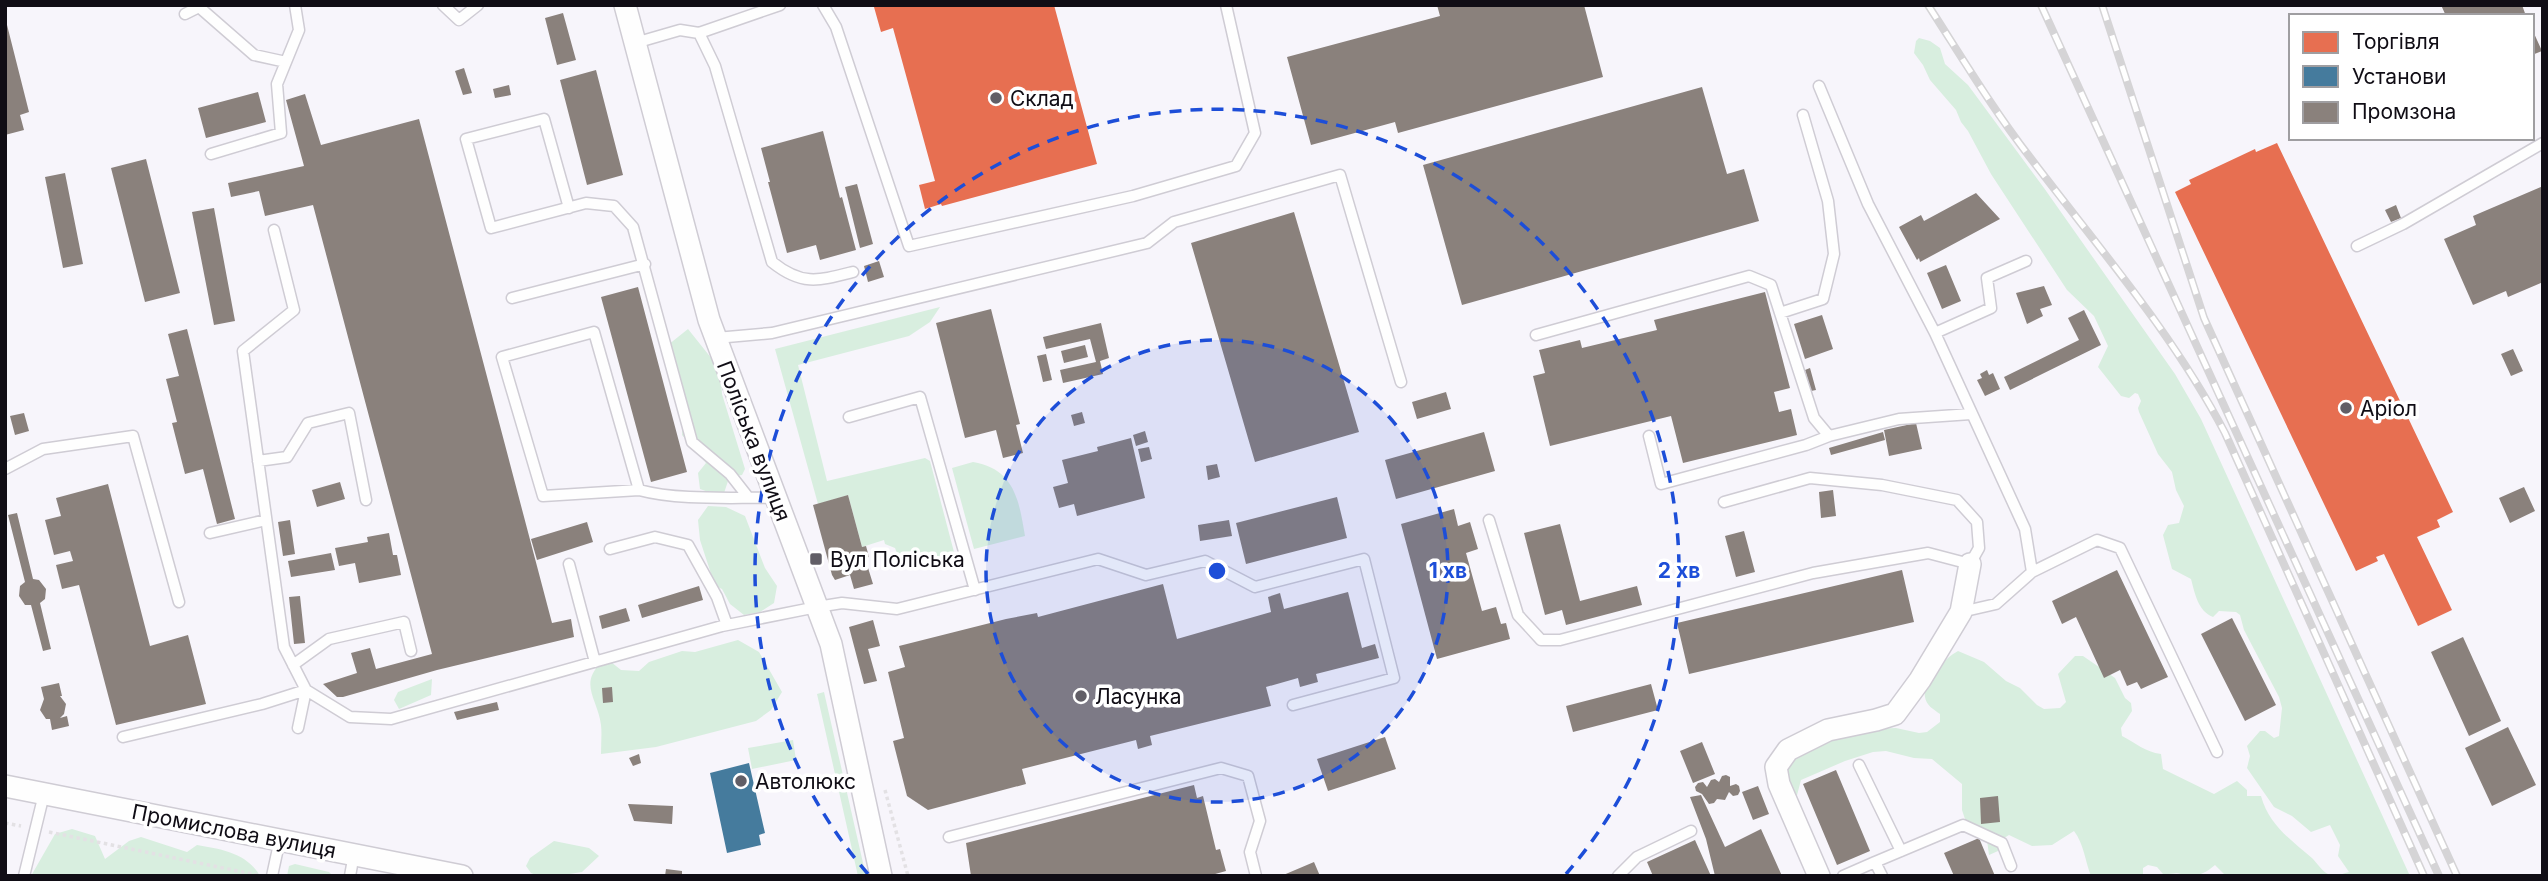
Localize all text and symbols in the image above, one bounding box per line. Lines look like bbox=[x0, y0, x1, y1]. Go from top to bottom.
legend bbox=[2289, 14, 2534, 140]
text: Торгівля bbox=[2352, 29, 2440, 54]
text: Установи bbox=[2352, 64, 2446, 89]
place label: Склад bbox=[1010, 86, 1074, 111]
marker: Склад bbox=[988, 90, 1004, 106]
text: Промзона bbox=[2352, 99, 2456, 124]
street label: Поліська вулиця bbox=[712, 357, 796, 525]
place label: Аріол bbox=[2360, 396, 2417, 421]
marker: Аріол bbox=[2338, 400, 2354, 416]
place label: Вул Поліська bbox=[830, 547, 965, 572]
marker: Вул Поліська bbox=[808, 551, 824, 567]
text: 1 хв bbox=[1429, 558, 1467, 583]
text: 2 хв bbox=[1658, 558, 1700, 583]
centre of rings bbox=[1205, 559, 1229, 583]
place label: Ласунка bbox=[1095, 684, 1181, 709]
marker: Ласунка bbox=[1073, 688, 1089, 704]
place label: Автолюкс bbox=[755, 769, 856, 794]
marker: Автолюкс bbox=[733, 773, 749, 789]
street label: Промислова вулиця bbox=[130, 799, 338, 863]

